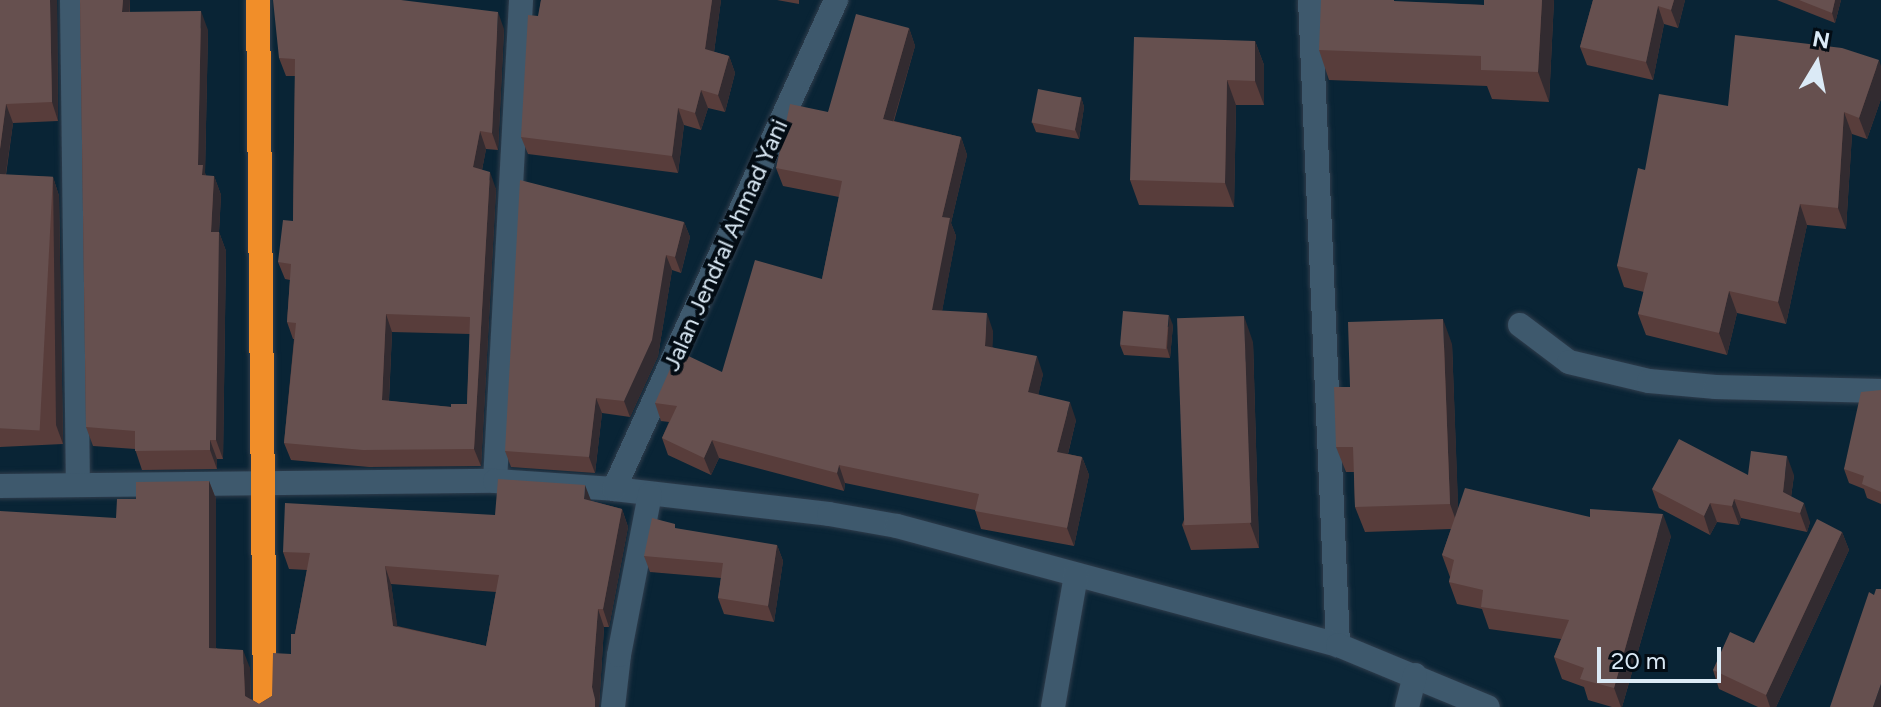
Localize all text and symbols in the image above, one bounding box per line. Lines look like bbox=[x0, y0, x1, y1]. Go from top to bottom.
north arrow bbox=[1777, 24, 1857, 104]
text: N bbox=[1811, 25, 1832, 55]
street label: Jalan Jendral Ahmad Yani bbox=[656, 115, 794, 375]
scale bar bbox=[1601, 631, 1725, 681]
text: 20 m bbox=[1611, 646, 1666, 675]

